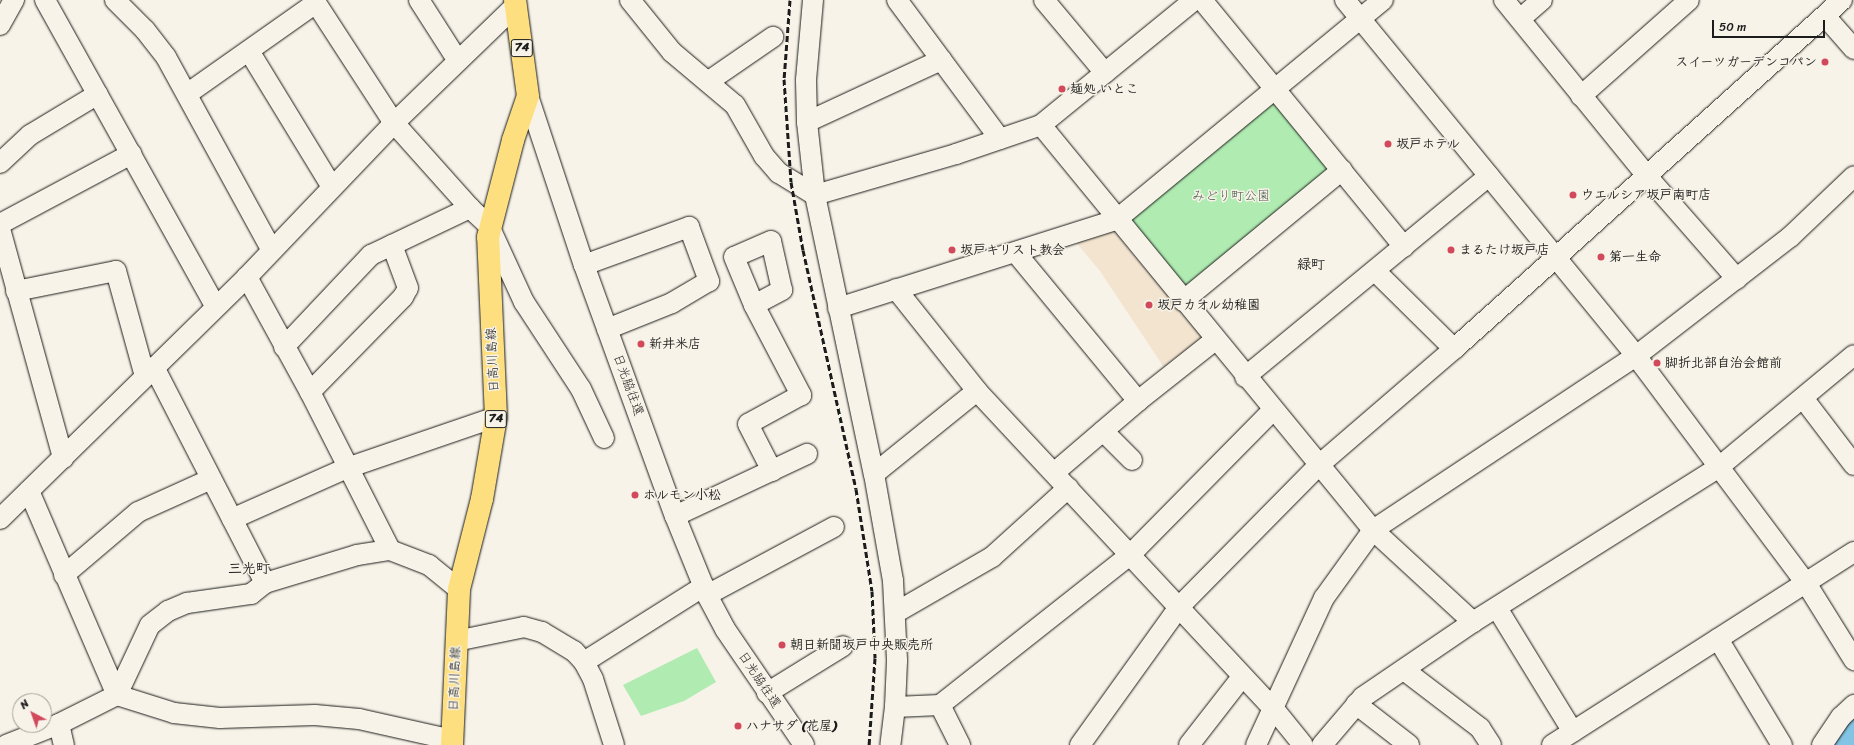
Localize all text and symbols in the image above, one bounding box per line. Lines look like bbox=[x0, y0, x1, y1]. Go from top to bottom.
scale bar bbox=[1714, 12, 1827, 38]
text: 50 m bbox=[1719, 16, 1746, 38]
road number: 74 bbox=[510, 38, 534, 58]
place label: スイーツガーデンコパン bbox=[1675, 54, 1817, 70]
marker: スイーツガーデンコパン bbox=[1820, 57, 1830, 67]
place label: 麺処 いとこ bbox=[1070, 81, 1138, 97]
marker: 麺処 いとこ bbox=[1057, 84, 1067, 94]
place label: 坂戸ホテル bbox=[1396, 136, 1461, 152]
marker: 坂戸ホテル bbox=[1383, 139, 1393, 149]
place label: ウエルシア坂戸南町店 bbox=[1581, 187, 1711, 203]
park label: みどり町公園 bbox=[1192, 188, 1270, 204]
marker: ウエルシア坂戸南町店 bbox=[1568, 190, 1578, 200]
place label: 坂戸キリスト教会 bbox=[960, 242, 1064, 258]
place label: まるたけ坂戸店 bbox=[1459, 242, 1550, 258]
marker: 坂戸キリスト教会 bbox=[947, 245, 957, 255]
marker: まるたけ坂戸店 bbox=[1446, 245, 1456, 255]
place label: 第一生命 bbox=[1609, 249, 1661, 265]
marker: 第一生命 bbox=[1596, 252, 1606, 262]
district label: 緑町 bbox=[1297, 257, 1325, 273]
place label: 坂戸カオル幼稚園 bbox=[1157, 297, 1261, 313]
marker: 坂戸カオル幼稚園 bbox=[1144, 300, 1154, 310]
street label: 日高川島線 bbox=[484, 327, 502, 393]
place label: 新井米店 bbox=[649, 336, 701, 352]
marker: 新井米店 bbox=[636, 339, 646, 349]
street label: 日光脇往還 bbox=[610, 352, 646, 418]
place label: 脚折北部自治会館前 bbox=[1665, 355, 1782, 371]
marker: 脚折北部自治会館前 bbox=[1652, 358, 1662, 368]
road number: 74 bbox=[484, 409, 508, 429]
place label: ホルモン小松 bbox=[643, 487, 721, 503]
marker: ホルモン小松 bbox=[630, 490, 640, 500]
district label: 三光町 bbox=[228, 561, 270, 577]
place label: 朝日新聞坂戸中央販売所 bbox=[790, 637, 933, 653]
marker: 朝日新聞坂戸中央販売所 bbox=[777, 640, 787, 650]
street label: 日高川島線 bbox=[446, 646, 464, 712]
street label: 日光脇往還 bbox=[734, 649, 784, 711]
north arrow bbox=[12, 693, 52, 733]
text: N bbox=[15, 695, 34, 714]
place label: ハナサダ (花屋) bbox=[746, 718, 837, 734]
marker: ハナサダ (花屋) bbox=[733, 721, 743, 731]

